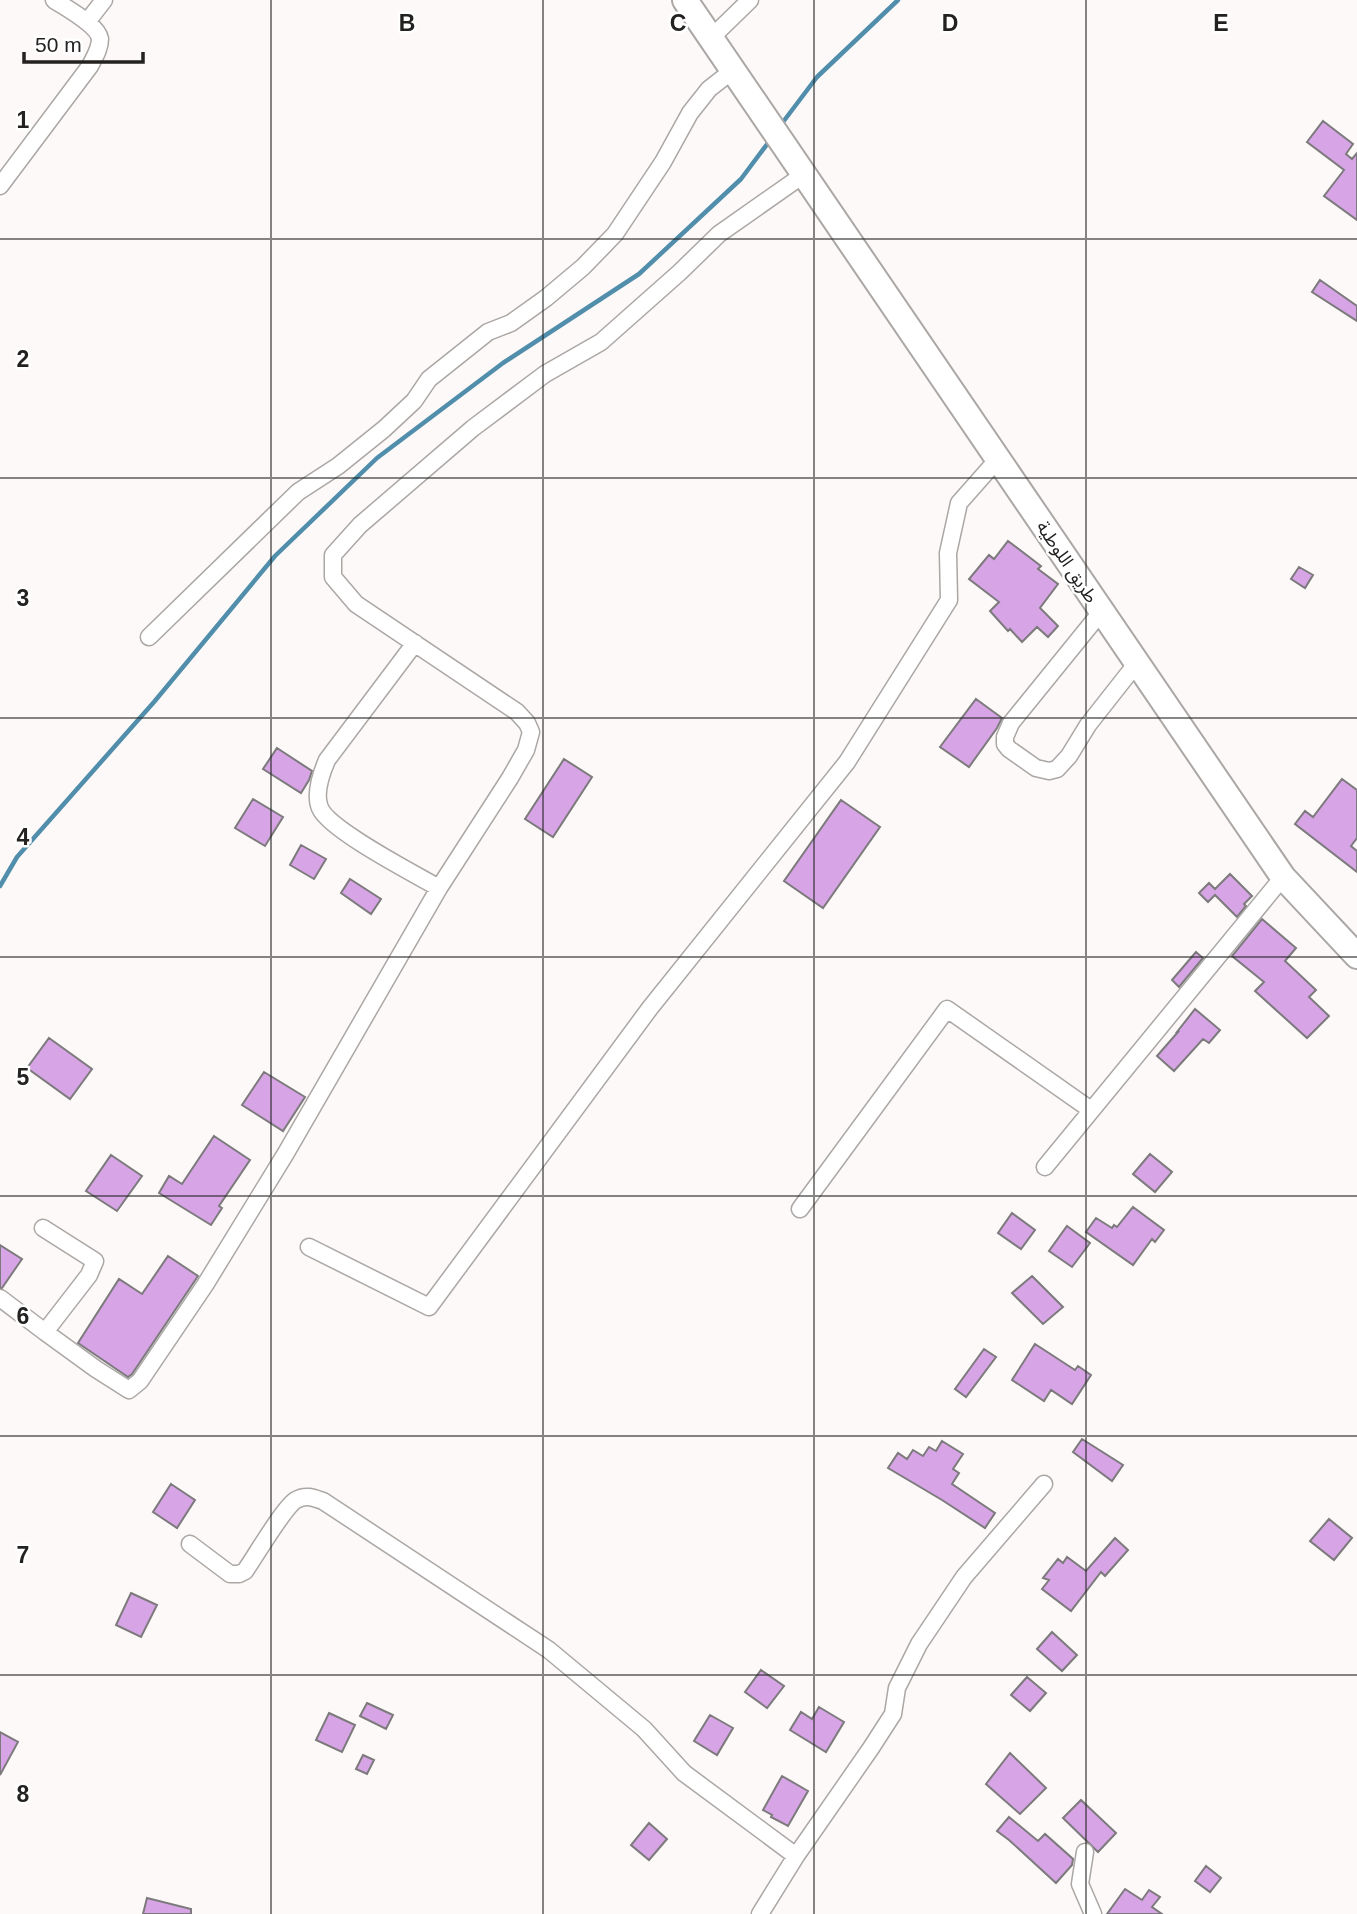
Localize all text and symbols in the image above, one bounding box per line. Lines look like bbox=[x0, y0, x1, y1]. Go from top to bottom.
text: B bbox=[399, 10, 415, 36]
text: C bbox=[670, 10, 686, 36]
text: D bbox=[942, 10, 958, 36]
text: E bbox=[1213, 10, 1229, 36]
scale bar bbox=[24, 21, 144, 65]
text: 50 m bbox=[35, 33, 82, 56]
text: 1 bbox=[17, 107, 30, 133]
text: 2 bbox=[17, 346, 29, 372]
street label: طريق اللوطية bbox=[1032, 517, 1102, 607]
text: 3 bbox=[17, 585, 29, 611]
text: 4 bbox=[17, 824, 30, 850]
text: 5 bbox=[17, 1064, 30, 1090]
text: 6 bbox=[17, 1303, 29, 1329]
text: 7 bbox=[17, 1542, 29, 1568]
text: 8 bbox=[17, 1781, 30, 1807]

